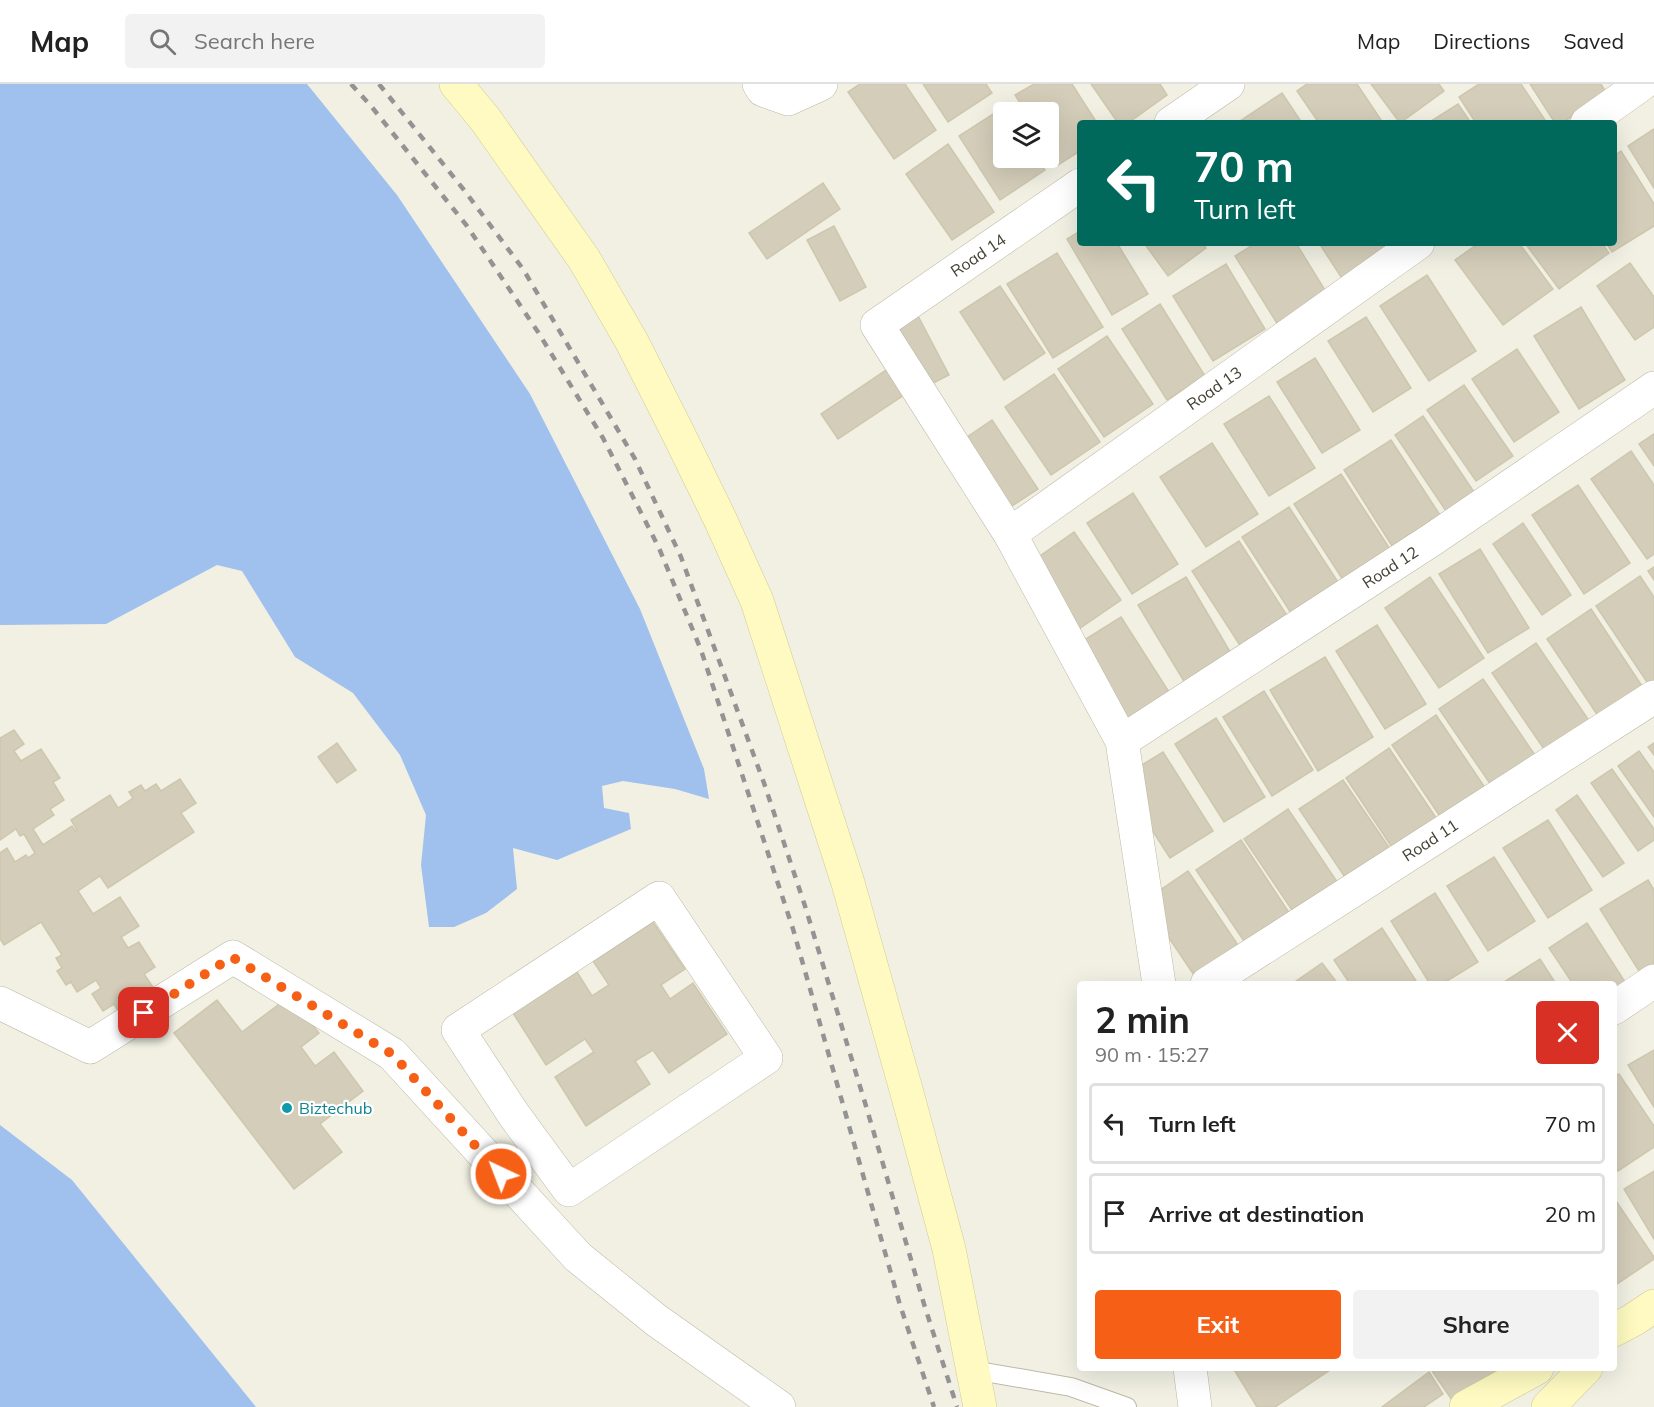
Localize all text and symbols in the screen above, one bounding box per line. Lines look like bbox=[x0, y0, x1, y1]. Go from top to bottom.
search box bbox=[125, 14, 545, 68]
text: Map bbox=[30, 24, 89, 59]
icon: search bbox=[146, 25, 179, 58]
text: Search here bbox=[194, 27, 315, 55]
text: Map bbox=[1357, 28, 1400, 54]
text: Directions bbox=[1433, 28, 1530, 54]
text: Saved bbox=[1563, 28, 1624, 54]
map controls bbox=[993, 102, 1059, 168]
button: layers bbox=[993, 102, 1059, 168]
text: 70 m bbox=[1194, 140, 1294, 193]
icon: left bbox=[1095, 144, 1173, 222]
text: Turn left bbox=[1194, 192, 1296, 226]
street label: Road 14 bbox=[946, 229, 1010, 281]
street label: Road 13 bbox=[1183, 362, 1245, 414]
street label: Road 12 bbox=[1358, 542, 1422, 592]
street label: Road 11 bbox=[1398, 815, 1462, 865]
pin bbox=[118, 987, 169, 1038]
icon: arrive bbox=[127, 996, 160, 1029]
text: 2 min bbox=[1095, 997, 1190, 1042]
button: close bbox=[1536, 1001, 1599, 1064]
text: 90 m · 15:27 bbox=[1095, 1042, 1209, 1067]
place label: Biztechub bbox=[299, 1098, 372, 1118]
marker: Biztechub bbox=[280, 1101, 294, 1115]
icon: left bbox=[1098, 1107, 1131, 1140]
text: Turn left bbox=[1149, 1110, 1236, 1138]
text: 70 m bbox=[1545, 1110, 1596, 1138]
position arrow bbox=[469, 1142, 533, 1206]
icon: arrive bbox=[1098, 1197, 1131, 1230]
text: Arrive at destination bbox=[1149, 1200, 1364, 1228]
text: 20 m bbox=[1545, 1200, 1596, 1228]
button: Exit bbox=[1095, 1290, 1341, 1359]
button: Share bbox=[1353, 1290, 1599, 1359]

